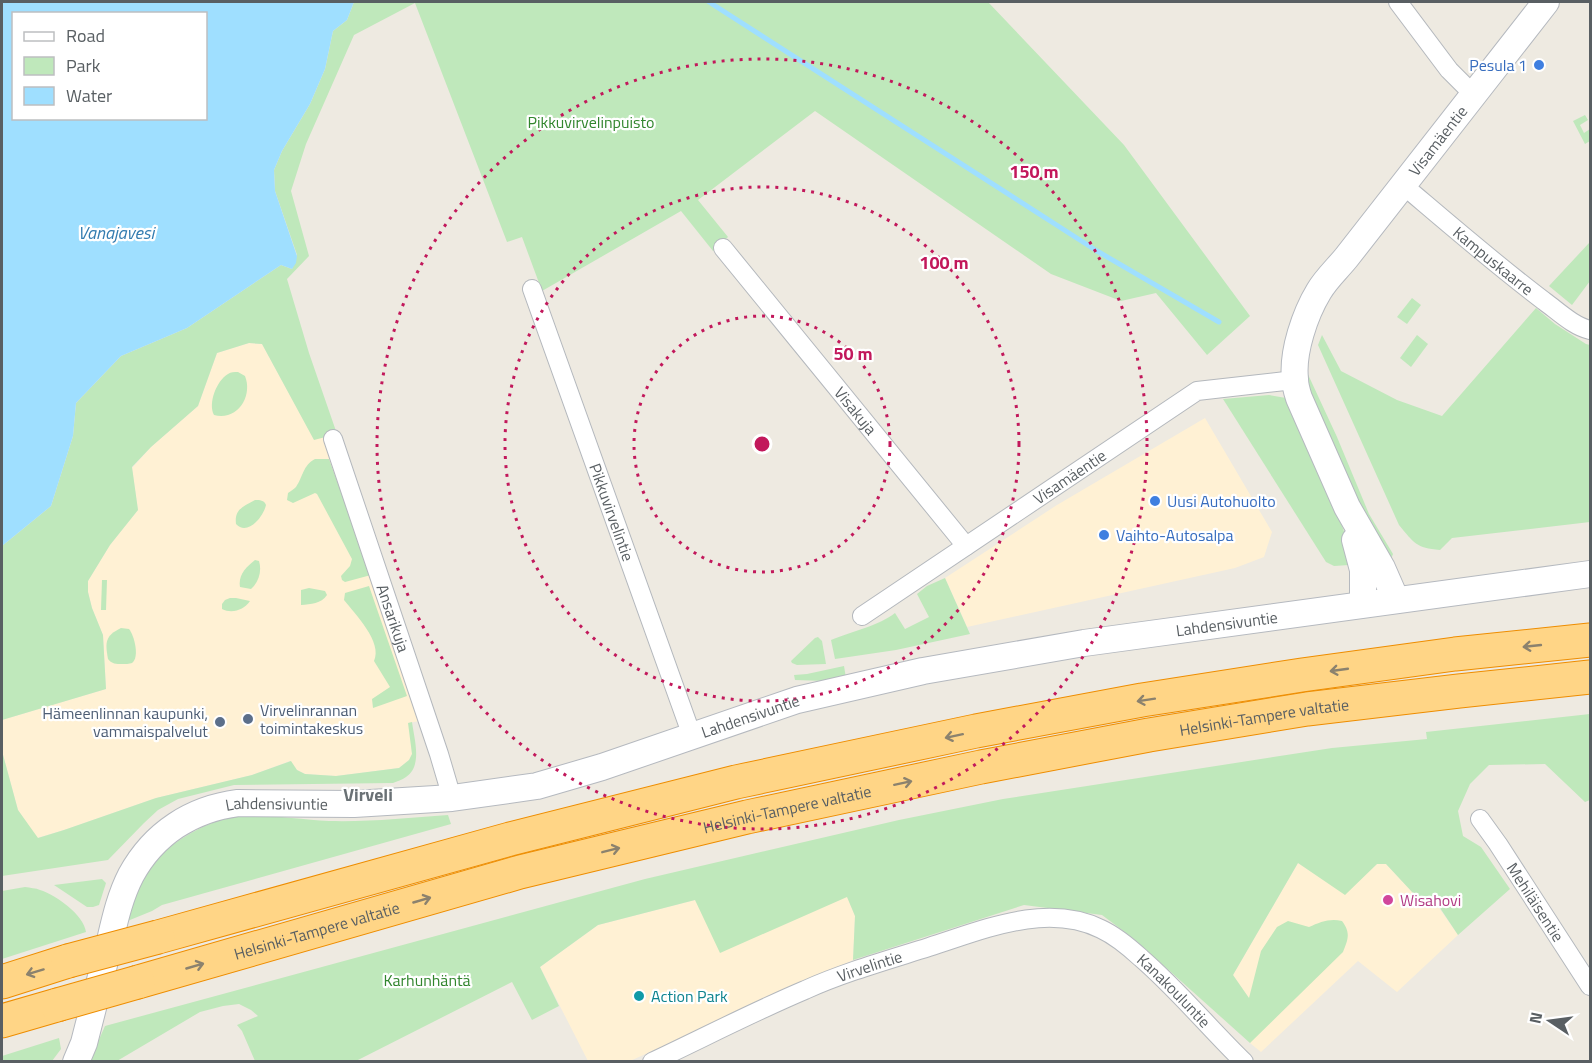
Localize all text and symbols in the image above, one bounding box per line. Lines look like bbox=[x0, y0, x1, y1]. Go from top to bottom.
legend bbox=[12, 12, 207, 120]
text: Road bbox=[66, 22, 105, 49]
text: Park bbox=[66, 52, 101, 79]
place label: Pesula 1 bbox=[1469, 53, 1527, 77]
marker: Pesula 1 bbox=[1532, 58, 1546, 72]
text: Water bbox=[66, 82, 112, 109]
street label: Visamäentie bbox=[1403, 100, 1473, 181]
park label: Pikkuvirvelinpuisto bbox=[528, 110, 654, 134]
text: 150 m bbox=[1009, 158, 1059, 185]
water label: Vanajavesi bbox=[78, 219, 157, 246]
street label: Kampuskaarre bbox=[1448, 221, 1539, 301]
text: 100 m bbox=[919, 249, 969, 276]
text: 50 m bbox=[833, 340, 873, 367]
street label: Visakuja bbox=[829, 381, 883, 440]
centre of rings bbox=[752, 434, 772, 454]
street label: Visamäentie bbox=[1028, 443, 1111, 510]
street label: Pikkuvirvelintie bbox=[583, 460, 640, 564]
place label: Uusi Autohuolto bbox=[1167, 489, 1276, 513]
marker: Uusi Autohuolto bbox=[1148, 494, 1162, 508]
place label: Vaihto-Autosalpa bbox=[1116, 523, 1234, 547]
marker: Vaihto-Autosalpa bbox=[1097, 528, 1111, 542]
street label: Ansarikuja bbox=[371, 581, 416, 655]
street label: Lahdensivuntie bbox=[1174, 605, 1279, 642]
one-way arrow bbox=[1523, 641, 1543, 652]
one-way arrow bbox=[1329, 665, 1349, 676]
street label: Lahdensivuntie bbox=[698, 688, 803, 744]
street label: Helsinki-Tampere valtatie bbox=[1178, 692, 1350, 742]
one-way arrow bbox=[1137, 694, 1156, 705]
place label: Virvelinrannan toimintakeskus bbox=[260, 698, 363, 740]
place label: Hämeenlinnan kaupunki, vammaispalvelut bbox=[42, 701, 208, 743]
marker: Virvelinrannan toimintakeskus bbox=[241, 712, 255, 726]
marker: Hämeenlinnan kaupunki, vammaispalvelut bbox=[213, 715, 227, 729]
one-way arrow bbox=[945, 730, 964, 742]
one-way arrow bbox=[893, 777, 912, 789]
street label: Helsinki-Tampere valtatie bbox=[701, 779, 873, 839]
district label: Virveli bbox=[343, 781, 393, 808]
street label: Lahdensivuntie bbox=[223, 791, 328, 817]
one-way arrow bbox=[601, 844, 620, 856]
street label: Mehiläisentie bbox=[1501, 858, 1570, 946]
place label: Wisahovi bbox=[1400, 888, 1461, 912]
marker: Wisahovi bbox=[1381, 893, 1395, 907]
one-way arrow bbox=[412, 894, 431, 905]
street label: Helsinki-Tampere valtatie bbox=[231, 895, 402, 966]
street label: Virvelintie bbox=[834, 944, 905, 988]
street label: Kanakouluntie bbox=[1132, 948, 1217, 1033]
one-way arrow bbox=[185, 959, 204, 971]
one-way arrow bbox=[26, 967, 45, 978]
park label: Karhunhäntä bbox=[383, 968, 471, 992]
place label: Action Park bbox=[651, 984, 728, 1008]
marker: Action Park bbox=[632, 989, 646, 1003]
north arrow bbox=[1520, 991, 1580, 1051]
text: N bbox=[1522, 1010, 1548, 1026]

